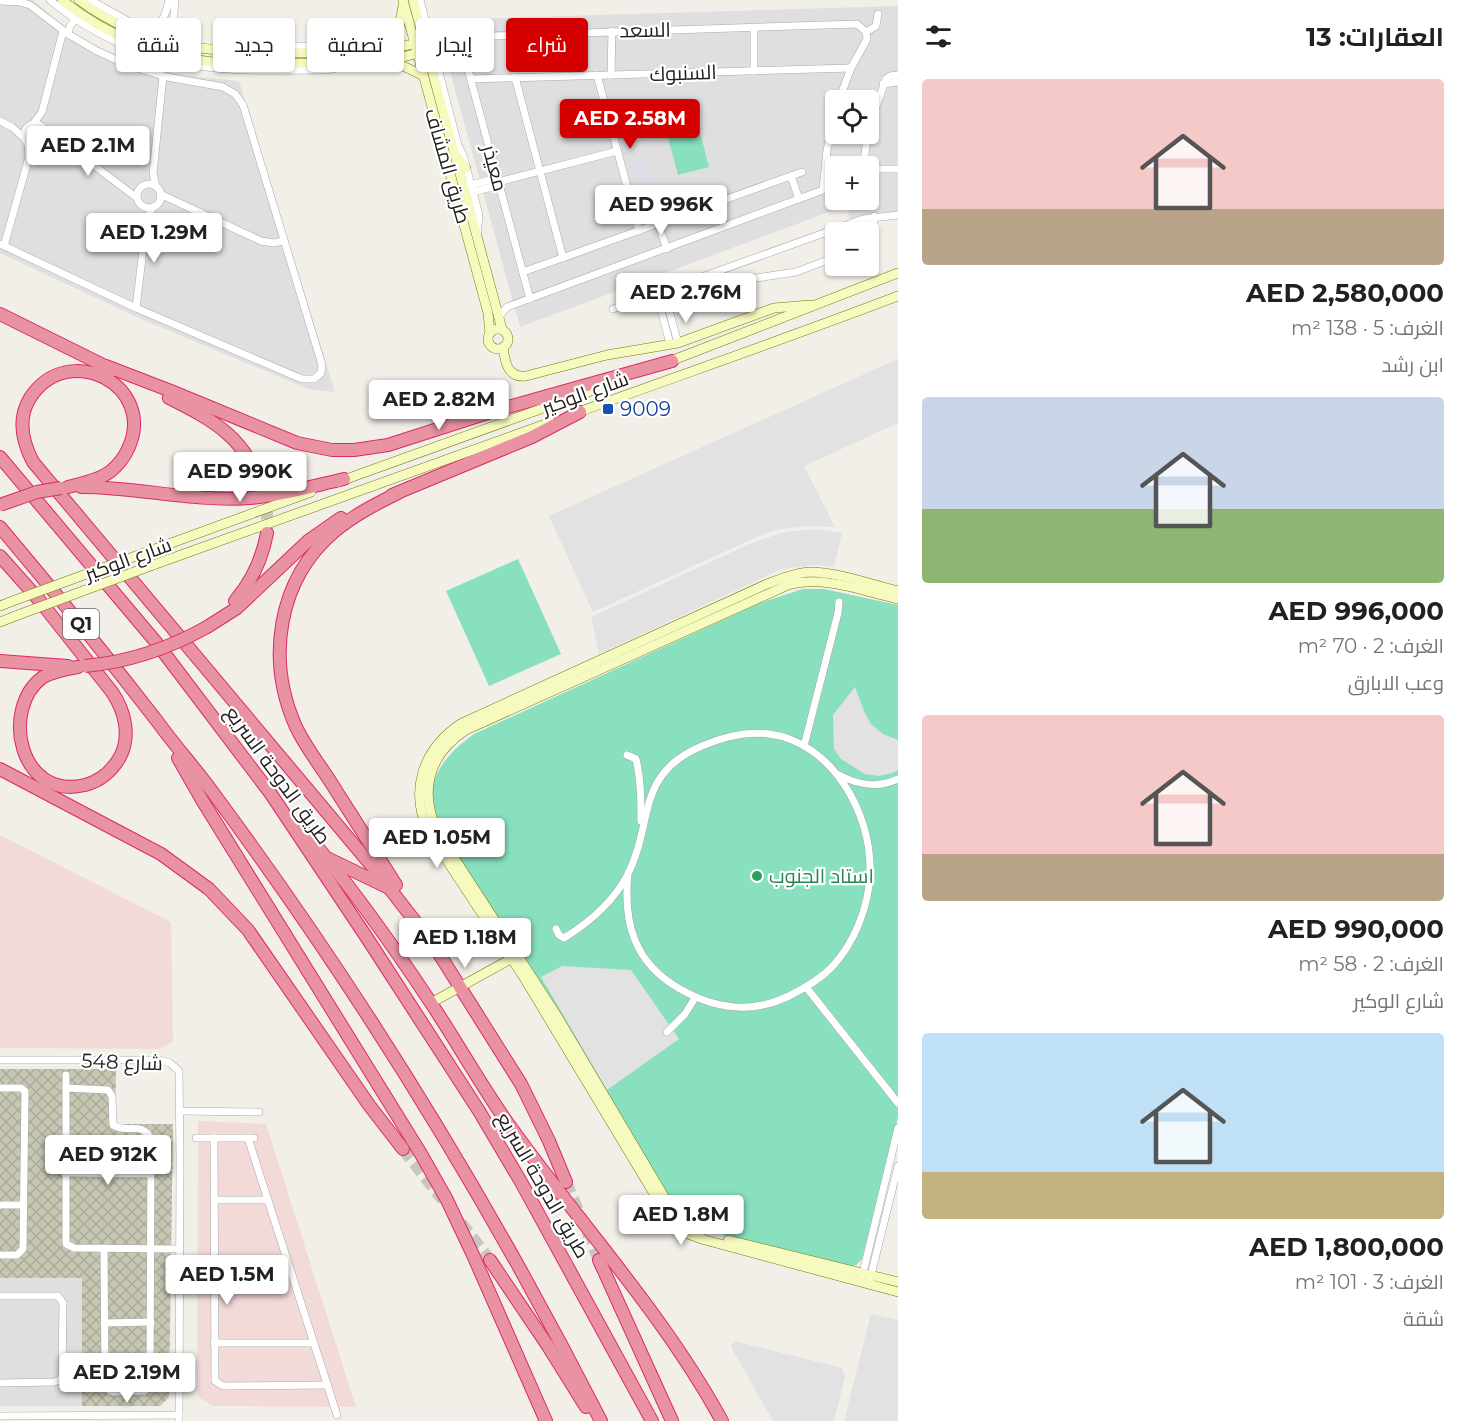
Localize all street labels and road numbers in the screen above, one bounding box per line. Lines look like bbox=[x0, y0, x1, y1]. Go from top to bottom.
street label: السعد bbox=[619, 18, 671, 42]
street label: السنبوك bbox=[649, 60, 717, 86]
street label: طريق المشاف bbox=[419, 105, 476, 227]
street label: معيذر bbox=[477, 141, 513, 194]
street label: شارع الوكير bbox=[537, 366, 632, 422]
street label: شارع الوكير bbox=[80, 532, 175, 588]
road number: Q1 bbox=[63, 609, 99, 639]
street label: طريق الدوحة السريع bbox=[218, 701, 336, 850]
street label: شارع 548 bbox=[81, 1049, 163, 1077]
street label: طريق الدوحة السريع bbox=[490, 1108, 595, 1263]

